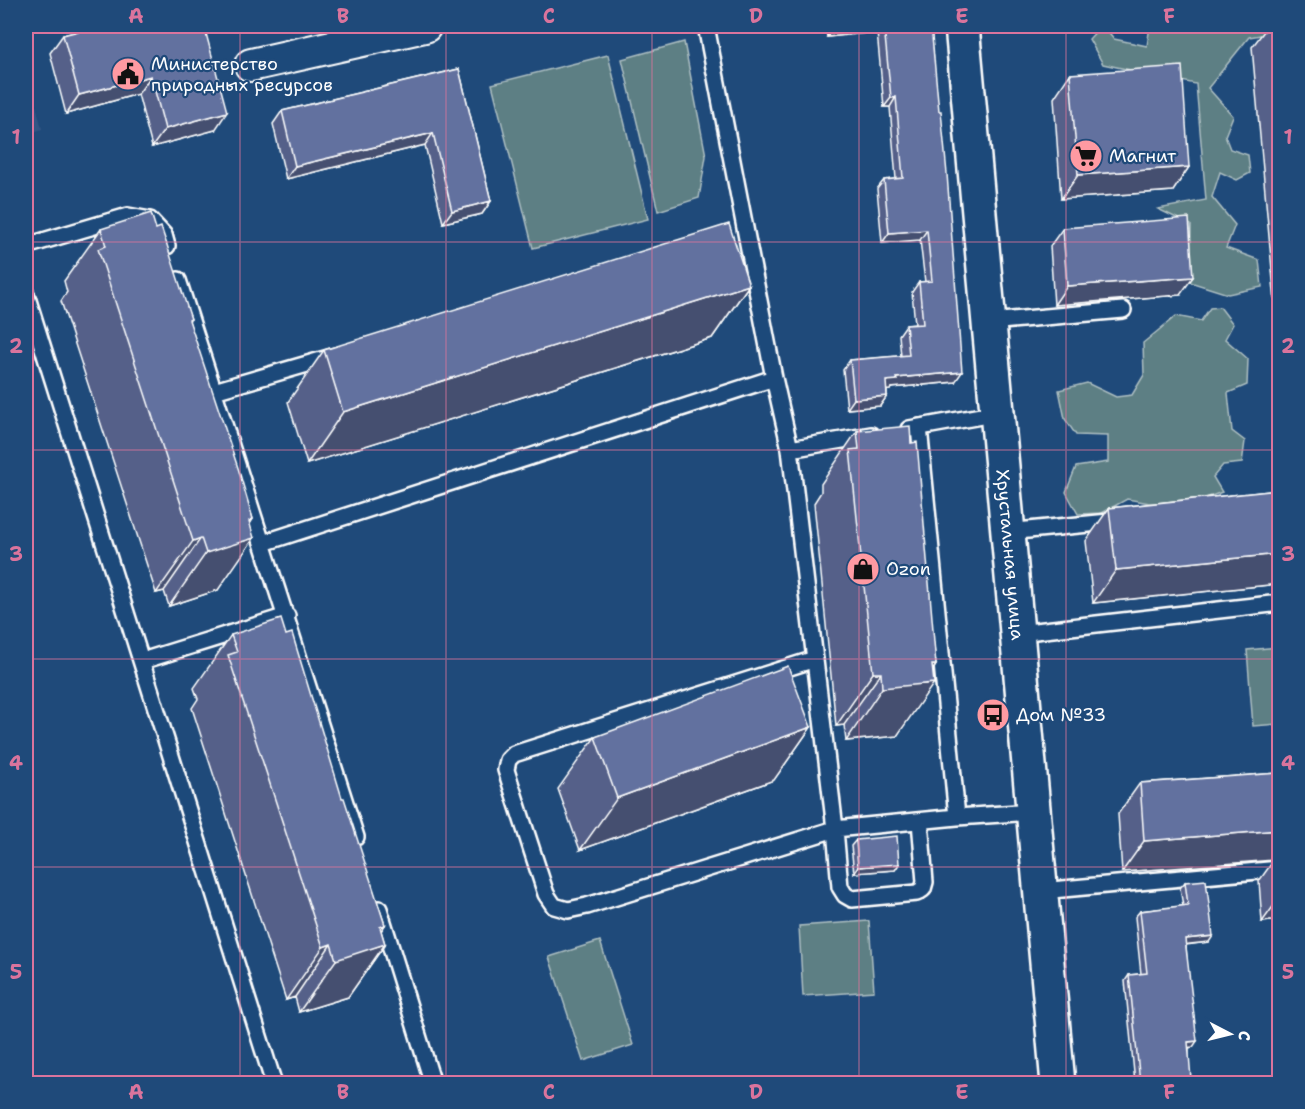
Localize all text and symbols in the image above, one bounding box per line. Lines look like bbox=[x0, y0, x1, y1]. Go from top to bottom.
text: A bbox=[128, 3, 144, 29]
text: B bbox=[337, 3, 349, 29]
text: C bbox=[543, 3, 555, 29]
text: D bbox=[749, 3, 763, 29]
text: E bbox=[955, 3, 969, 29]
text: F bbox=[1163, 3, 1175, 29]
place label: Министерство природных ресурсов bbox=[151, 52, 333, 97]
public building icon: Министерство природных ресурсов bbox=[110, 56, 146, 92]
text: 1 bbox=[11, 124, 21, 150]
text: 1 bbox=[1283, 124, 1293, 150]
supermarket icon: Магнит bbox=[1068, 138, 1104, 174]
place label: Магнит bbox=[1109, 144, 1177, 168]
text: 2 bbox=[9, 333, 23, 359]
text: 2 bbox=[1281, 333, 1295, 359]
street label: Хрустальная улица bbox=[990, 468, 1030, 641]
text: 3 bbox=[9, 541, 23, 567]
text: 3 bbox=[1281, 541, 1295, 567]
shop icon: Ozon bbox=[845, 551, 881, 587]
place label: Ozon bbox=[886, 557, 931, 581]
bus stop icon: Дом №33 bbox=[975, 697, 1011, 733]
place label: Дом №33 bbox=[1016, 703, 1106, 727]
text: 4 bbox=[9, 750, 23, 776]
text: 4 bbox=[1281, 750, 1295, 776]
text: 5 bbox=[10, 959, 22, 985]
text: 5 bbox=[1282, 959, 1294, 985]
north arrow bbox=[1200, 1004, 1260, 1064]
text: С bbox=[1233, 1030, 1255, 1042]
text: A bbox=[128, 1079, 144, 1105]
text: B bbox=[337, 1079, 349, 1105]
text: C bbox=[543, 1079, 555, 1105]
text: D bbox=[749, 1079, 763, 1105]
text: E bbox=[955, 1079, 969, 1105]
text: F bbox=[1163, 1079, 1175, 1105]

